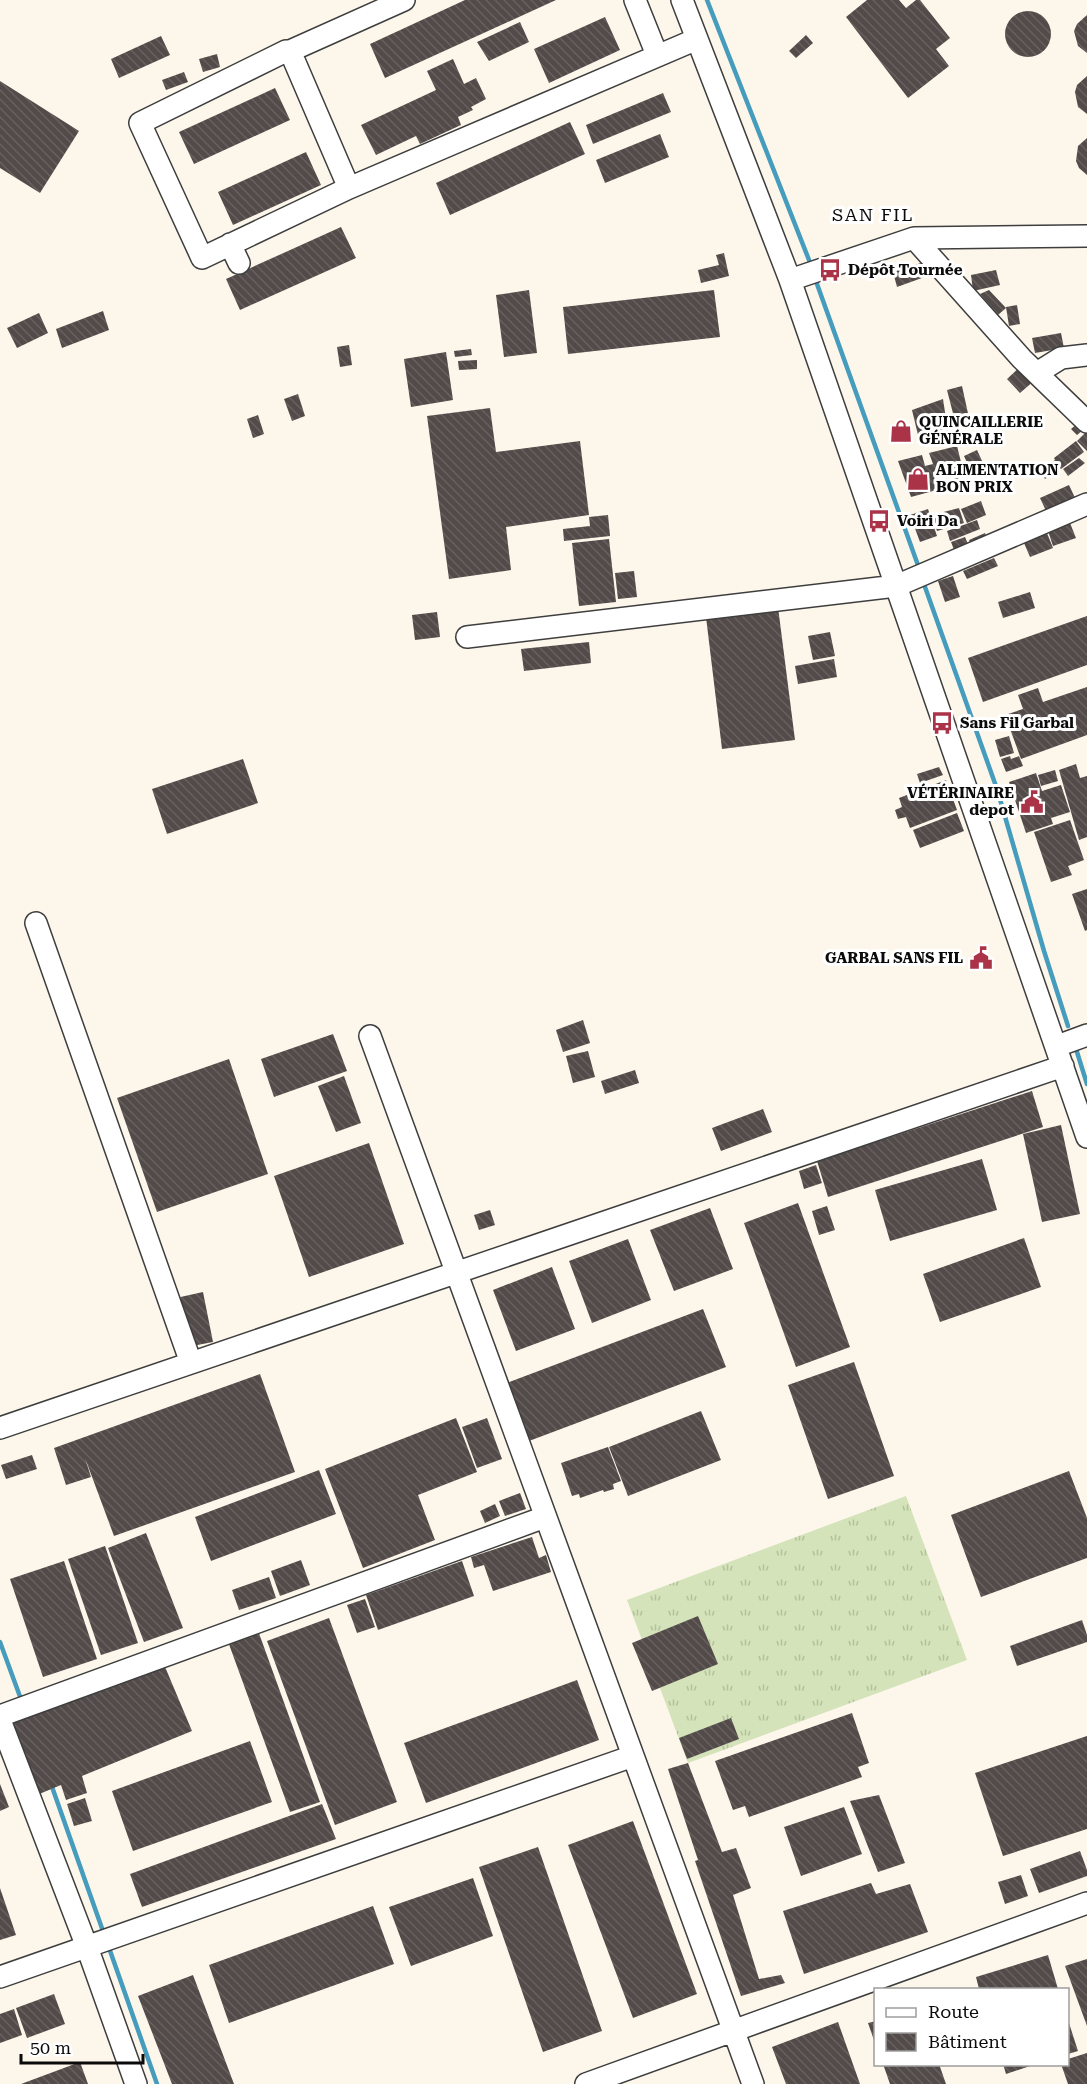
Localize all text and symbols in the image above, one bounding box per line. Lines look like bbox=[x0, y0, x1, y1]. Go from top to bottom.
district label: SAN FIL bbox=[832, 204, 914, 225]
bus stop icon: Dépôt Tournée bbox=[817, 257, 843, 283]
place label: Dépôt Tournée bbox=[848, 261, 963, 279]
place label: QUINCAILLERIE GÉNÉRALE bbox=[919, 413, 1043, 448]
shop icon: QUINCAILLERIE GÉNÉRALE bbox=[888, 418, 914, 444]
place label: ALIMENTATION BON PRIX bbox=[936, 461, 1059, 496]
shop icon: ALIMENTATION BON PRIX bbox=[905, 466, 931, 492]
bus stop icon: Voiri Da bbox=[866, 508, 892, 534]
place label: Voiri Da bbox=[897, 512, 958, 530]
bus stop icon: Sans Fil Garbal bbox=[929, 710, 955, 736]
place label: Sans Fil Garbal bbox=[960, 714, 1074, 732]
place label: VÉTÉRINAIRE depot bbox=[907, 783, 1014, 819]
public building icon: VÉTÉRINAIRE depot bbox=[1019, 789, 1045, 815]
public building icon: GARBAL SANS FIL bbox=[968, 945, 994, 971]
place label: GARBAL SANS FIL bbox=[825, 949, 963, 967]
legend bbox=[874, 1988, 1069, 2066]
text: Route bbox=[928, 2001, 979, 2022]
scale bar bbox=[21, 2027, 142, 2065]
text: Bâtiment bbox=[928, 2031, 1007, 2052]
text: 50 m bbox=[30, 2037, 71, 2058]

